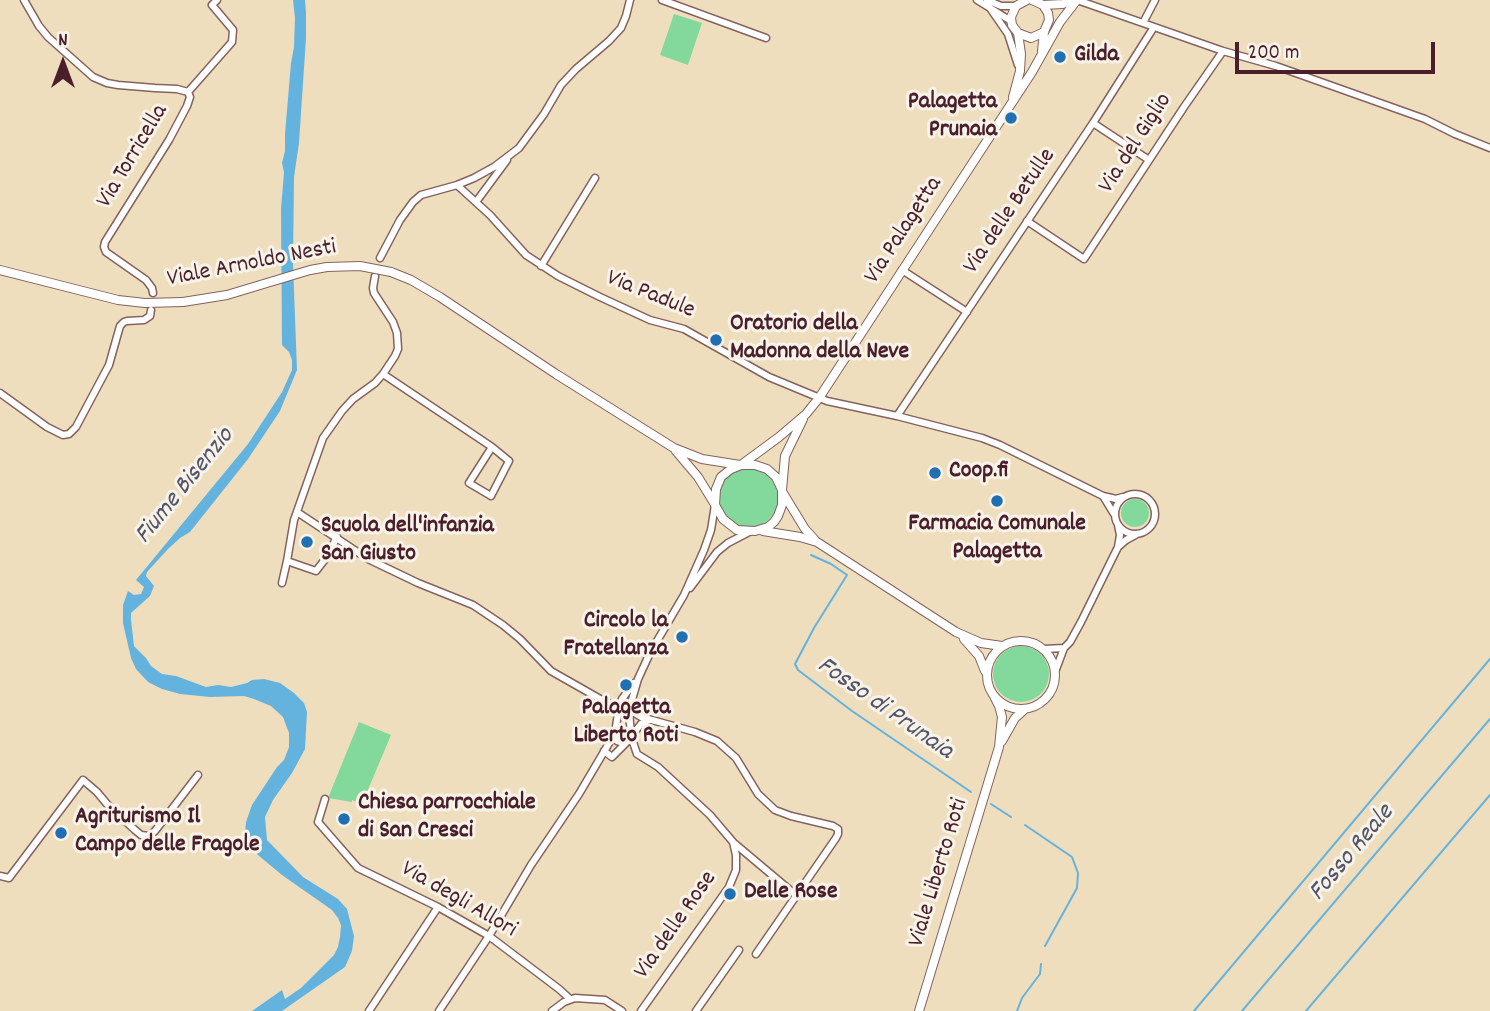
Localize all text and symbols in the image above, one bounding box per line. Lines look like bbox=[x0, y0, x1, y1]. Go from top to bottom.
north arrow bbox=[28, 28, 98, 98]
text: N bbox=[58, 28, 68, 55]
scale bar bbox=[1238, 28, 1438, 72]
text: 200 m bbox=[1248, 39, 1299, 69]
place label: Gilda bbox=[1074, 43, 1119, 71]
marker: Gilda bbox=[1052, 49, 1068, 65]
street label: Via del Giglio bbox=[1094, 89, 1180, 199]
place label: Palagetta Prunaia bbox=[908, 90, 997, 146]
street label: Via Torricella bbox=[92, 100, 176, 214]
marker: Palagetta Prunaia bbox=[1003, 110, 1019, 126]
street label: Via delle Betulle bbox=[958, 144, 1064, 280]
street label: Via Palagetta bbox=[860, 172, 950, 290]
street label: Viale Arnoldo Nesti bbox=[165, 234, 339, 296]
street label: Via Padule bbox=[602, 265, 698, 327]
place label: Oratorio della Madonna della Neve bbox=[730, 312, 909, 368]
marker: Oratorio della Madonna della Neve bbox=[708, 332, 724, 348]
water label: Fiume Bisenzio bbox=[130, 423, 242, 551]
place label: Coop.fi bbox=[949, 459, 1008, 487]
marker: Coop.fi bbox=[927, 465, 943, 481]
marker: Farmacia Comunale Palagetta bbox=[989, 493, 1005, 509]
place label: Farmacia Comunale Palagetta bbox=[908, 512, 1086, 568]
place label: Scuola dell'infanzia San Giusto bbox=[321, 514, 494, 570]
marker: Scuola dell'infanzia San Giusto bbox=[299, 534, 315, 550]
place label: Circolo la Fratellanza bbox=[564, 609, 668, 665]
marker: Circolo la Fratellanza bbox=[674, 629, 690, 645]
water label: Fosso di Prunaia bbox=[810, 652, 958, 768]
marker: Palagetta Liberto Roti bbox=[618, 677, 634, 693]
place label: Palagetta Liberto Roti bbox=[574, 696, 678, 752]
place label: Chiesa parrocchiale di San Cresci bbox=[358, 791, 536, 847]
street label: Viale Liberto Roti bbox=[904, 795, 976, 951]
water label: Fosso Reale bbox=[1304, 799, 1402, 909]
place label: Agriturismo Il Campo delle Fragole bbox=[75, 805, 259, 861]
marker: Chiesa parrocchiale di San Cresci bbox=[336, 811, 352, 827]
marker: Agriturismo Il Campo delle Fragole bbox=[53, 825, 69, 841]
street label: Via degli Allori bbox=[395, 856, 521, 946]
street label: Via delle Rose bbox=[629, 867, 725, 985]
place label: Delle Rose bbox=[744, 880, 837, 908]
marker: Delle Rose bbox=[722, 886, 738, 902]

